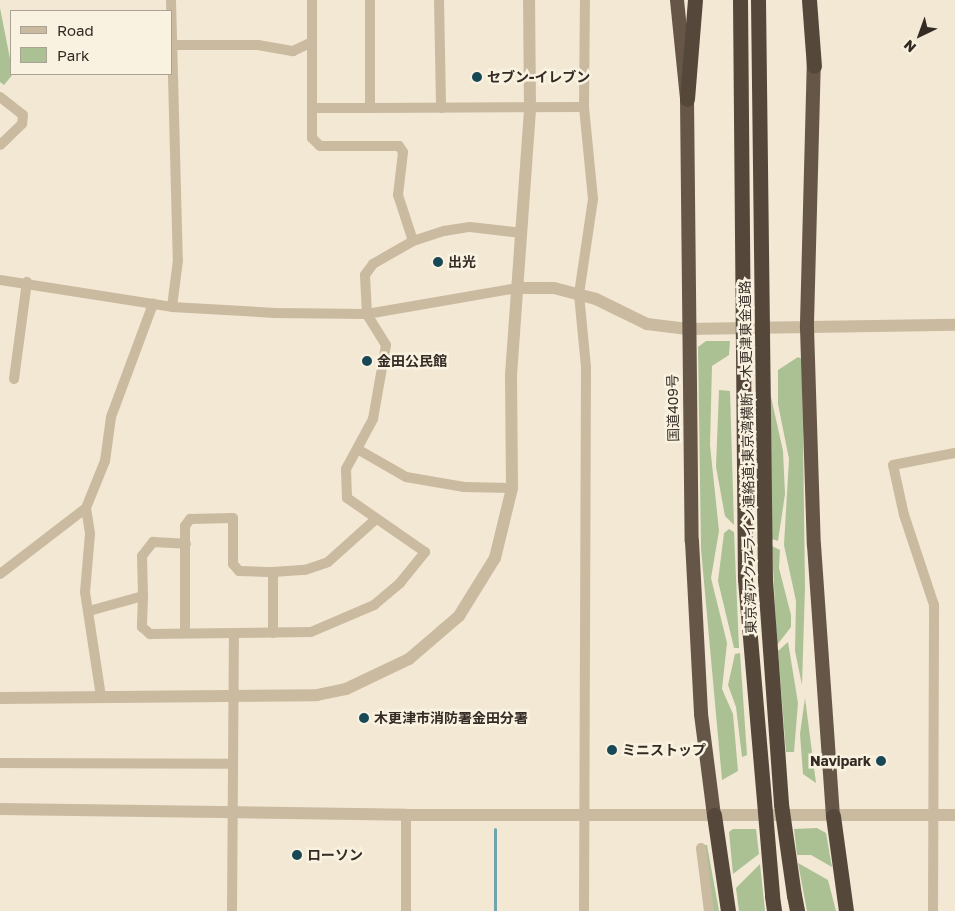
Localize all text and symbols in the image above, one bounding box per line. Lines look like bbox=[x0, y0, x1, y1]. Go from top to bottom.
legend bbox=[10, 10, 172, 75]
north arrow bbox=[895, 10, 945, 60]
text: Road bbox=[57, 21, 94, 39]
text: N bbox=[900, 37, 919, 56]
text: Park bbox=[57, 46, 89, 64]
place label: セブン-イレブン bbox=[487, 69, 590, 85]
marker: セブン-イレブン bbox=[471, 71, 483, 83]
place label: 出光 bbox=[448, 254, 476, 270]
marker: 出光 bbox=[432, 256, 444, 268]
street label: 東京湾アクアライン連絡道;東京湾横断・木更津東金道路 bbox=[737, 280, 759, 634]
place label: 金田公民館 bbox=[377, 353, 447, 369]
marker: 金田公民館 bbox=[361, 355, 373, 367]
street label: 国道409号 bbox=[664, 374, 682, 442]
place label: 木更津市消防署金田分署 bbox=[374, 710, 528, 726]
marker: 木更津市消防署金田分署 bbox=[358, 712, 370, 724]
place label: ミニストップ bbox=[622, 742, 706, 758]
marker: ミニストップ bbox=[606, 744, 618, 756]
place label: Navipark bbox=[810, 753, 871, 769]
marker: Navipark bbox=[875, 755, 887, 767]
place label: ローソン bbox=[307, 847, 363, 863]
marker: ローソン bbox=[291, 849, 303, 861]

